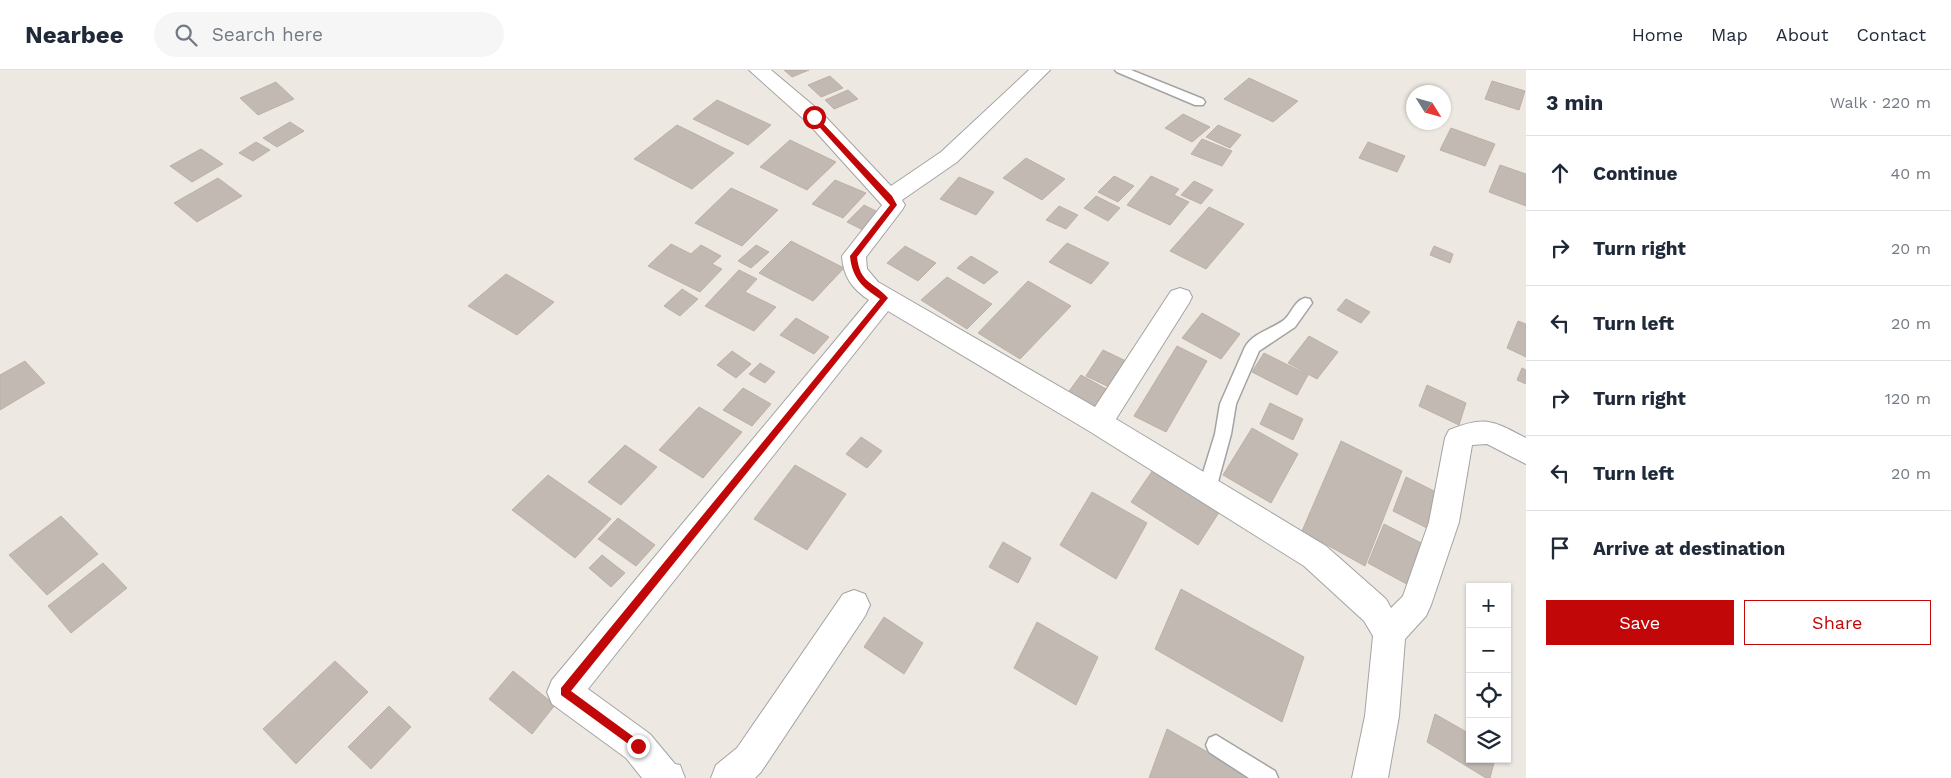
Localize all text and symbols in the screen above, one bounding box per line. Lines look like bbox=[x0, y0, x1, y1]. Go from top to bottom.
search box bbox=[154, 12, 504, 57]
text: Nearbee bbox=[25, 21, 124, 49]
icon: search bbox=[172, 21, 200, 49]
text: Search here bbox=[212, 23, 323, 46]
text: Home bbox=[1632, 24, 1683, 45]
text: Map bbox=[1711, 24, 1748, 45]
text: About bbox=[1776, 24, 1828, 45]
text: Contact bbox=[1856, 24, 1926, 45]
north arrow bbox=[1406, 85, 1451, 130]
text: 3 min bbox=[1546, 90, 1603, 115]
text: Walk · 220 m bbox=[1830, 93, 1931, 112]
route start bbox=[803, 106, 826, 129]
icon: ahead bbox=[1546, 159, 1574, 187]
text: Continue bbox=[1593, 162, 1677, 185]
text: 40 m bbox=[1891, 164, 1931, 183]
icon: right bbox=[1546, 234, 1574, 262]
text: Turn right bbox=[1593, 237, 1686, 260]
text: 20 m bbox=[1891, 239, 1931, 258]
icon: left bbox=[1546, 309, 1574, 337]
text: Turn left bbox=[1593, 312, 1674, 335]
text: 20 m bbox=[1891, 314, 1931, 333]
icon: right bbox=[1546, 384, 1574, 412]
text: Turn right bbox=[1593, 387, 1686, 410]
text: 120 m bbox=[1885, 389, 1931, 408]
icon: left bbox=[1546, 459, 1574, 487]
text: Turn left bbox=[1593, 462, 1674, 485]
text: 20 m bbox=[1891, 464, 1931, 483]
icon: arrive bbox=[1546, 534, 1574, 562]
text: Arrive at destination bbox=[1593, 537, 1785, 560]
map controls bbox=[1466, 583, 1511, 763]
button: + bbox=[1466, 583, 1511, 628]
button: Save bbox=[1546, 600, 1734, 645]
button: Share bbox=[1744, 600, 1931, 645]
button: − bbox=[1466, 628, 1511, 673]
button: locate bbox=[1466, 673, 1511, 718]
button: layers bbox=[1466, 718, 1511, 763]
route end bbox=[627, 735, 650, 758]

